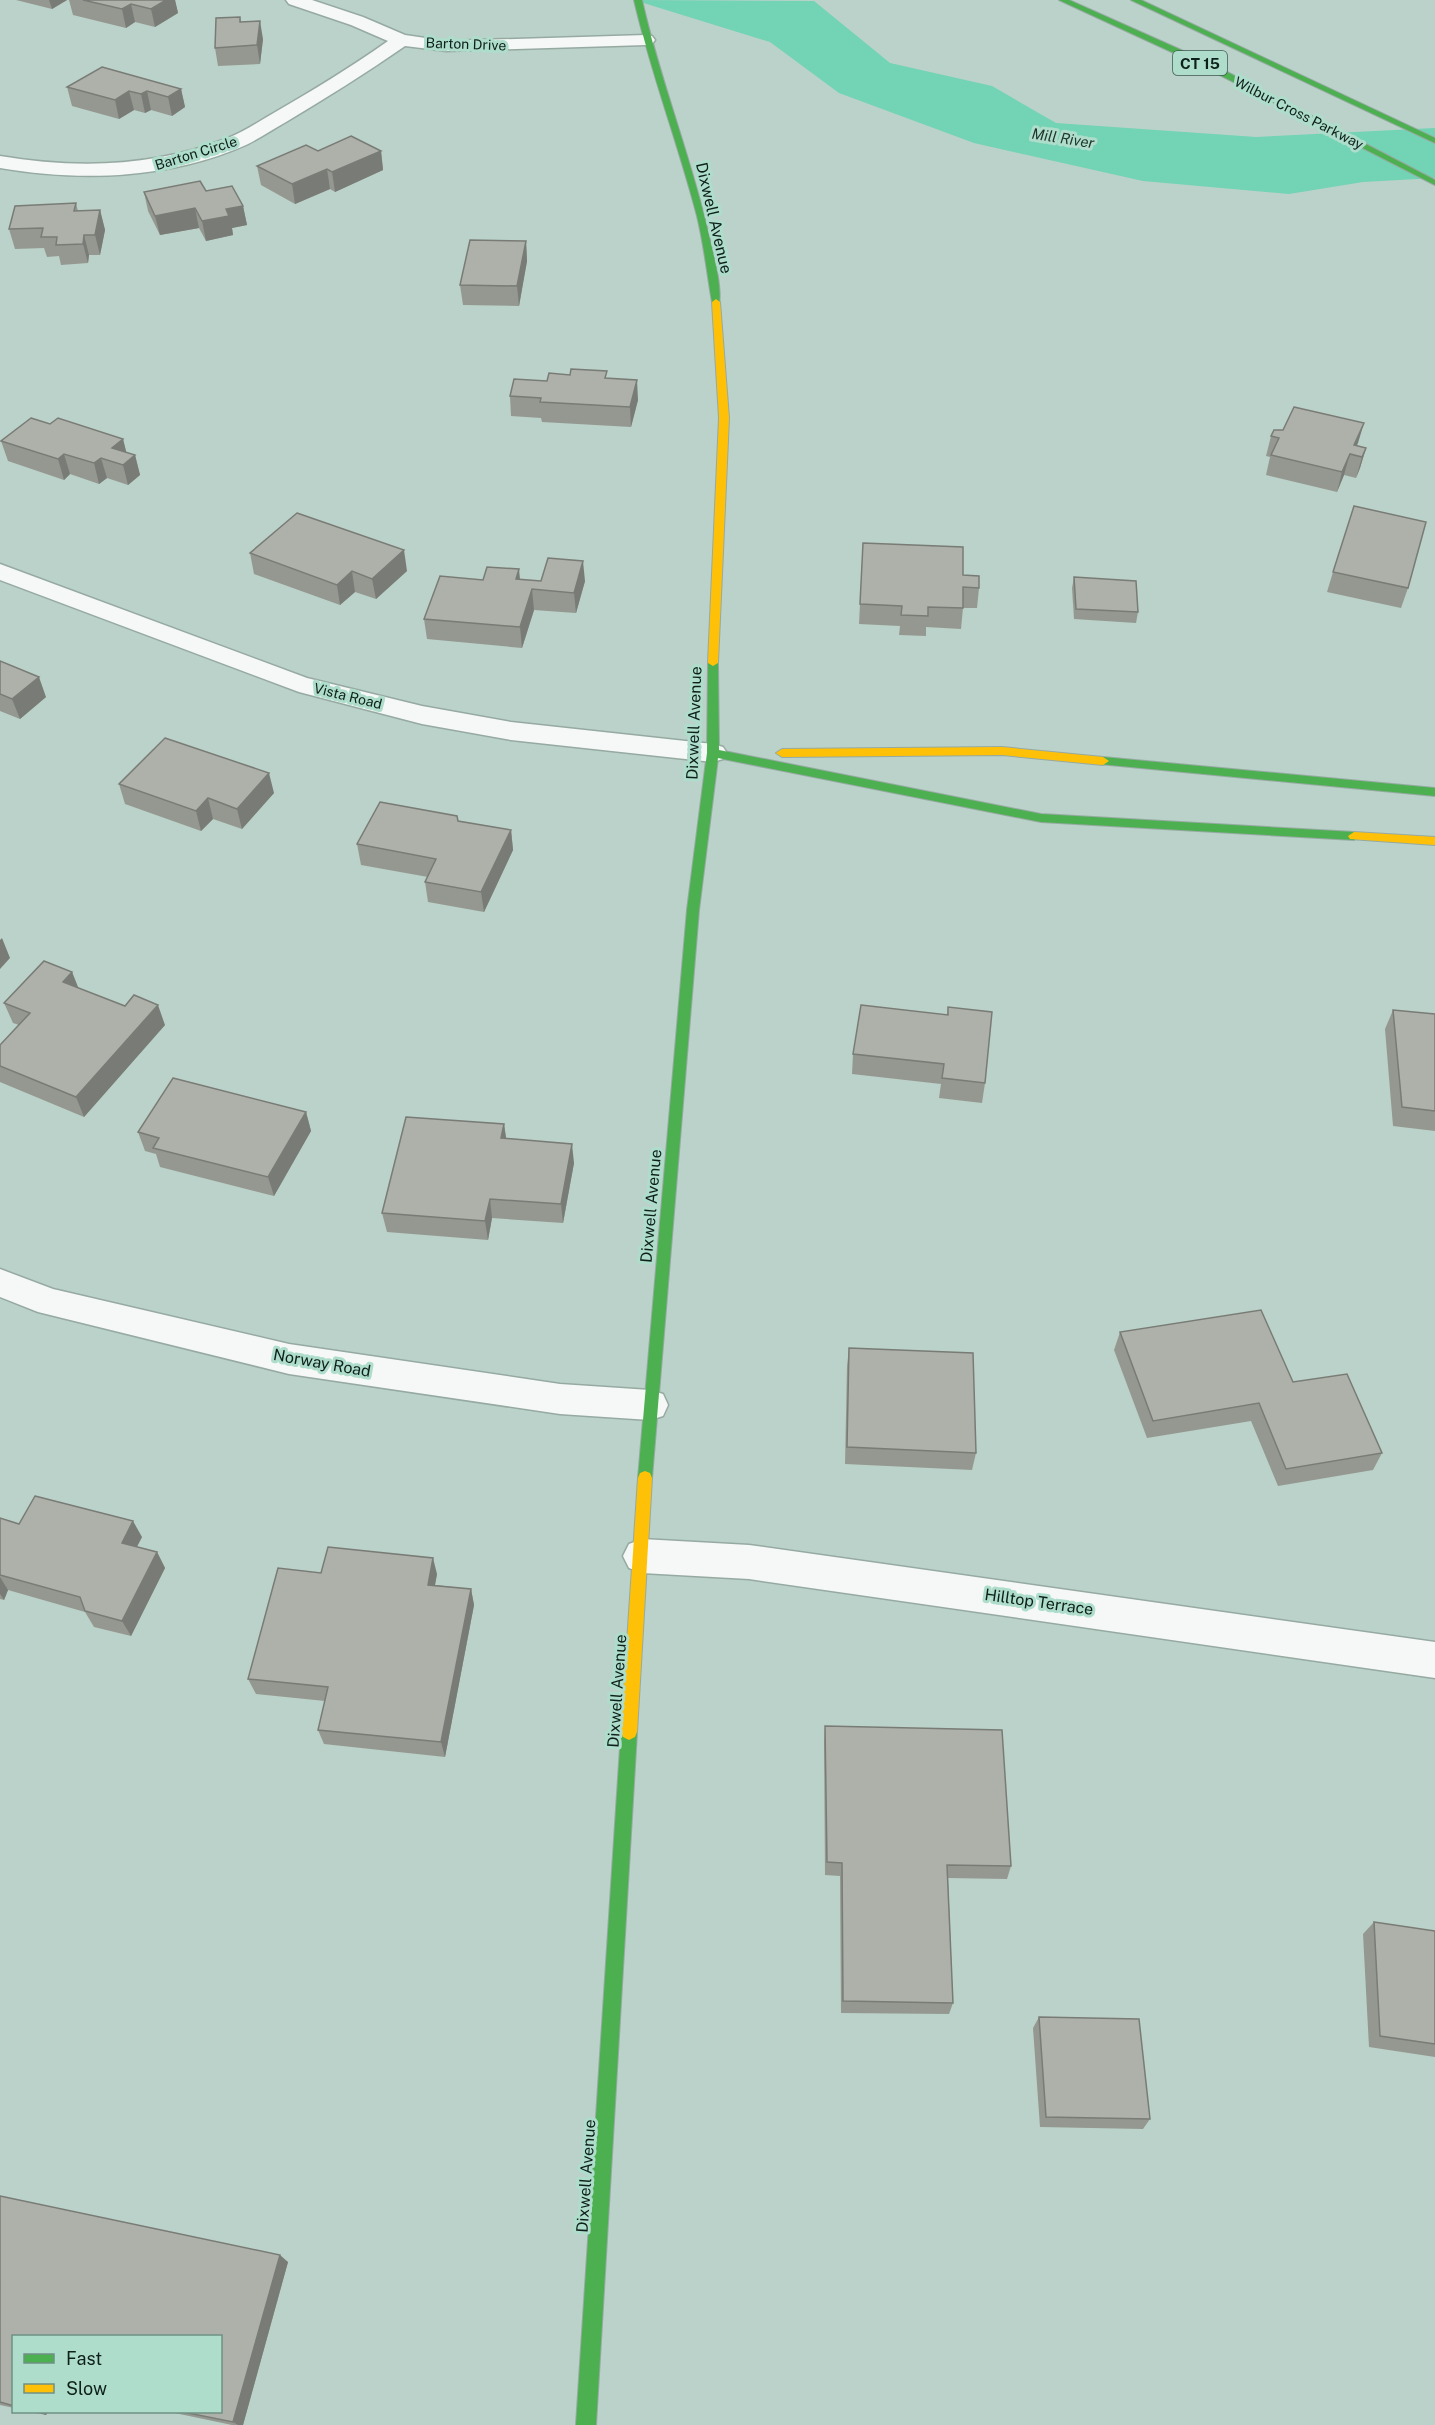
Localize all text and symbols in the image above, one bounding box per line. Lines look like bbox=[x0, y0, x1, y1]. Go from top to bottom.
street label: Barton Drive bbox=[425, 35, 507, 53]
road number: CT 15 bbox=[1173, 51, 1227, 75]
street label: Wilbur Cross Parkway bbox=[1232, 73, 1367, 153]
water label: Mill River bbox=[1030, 125, 1096, 151]
street label: Barton Circle bbox=[153, 133, 239, 173]
street label: Dixwell Avenue bbox=[692, 160, 736, 276]
street label: Dixwell Avenue bbox=[683, 666, 705, 780]
street label: Vista Road bbox=[312, 680, 384, 712]
street label: Dixwell Avenue bbox=[637, 1149, 665, 1263]
street label: Norway Road bbox=[272, 1345, 372, 1381]
street label: Hilltop Terrace bbox=[983, 1585, 1095, 1619]
street label: Dixwell Avenue bbox=[604, 1634, 630, 1748]
street label: Dixwell Avenue bbox=[573, 2119, 599, 2233]
legend bbox=[12, 2335, 222, 2413]
text: Fast bbox=[66, 2348, 102, 2369]
text: Slow bbox=[66, 2378, 107, 2399]

